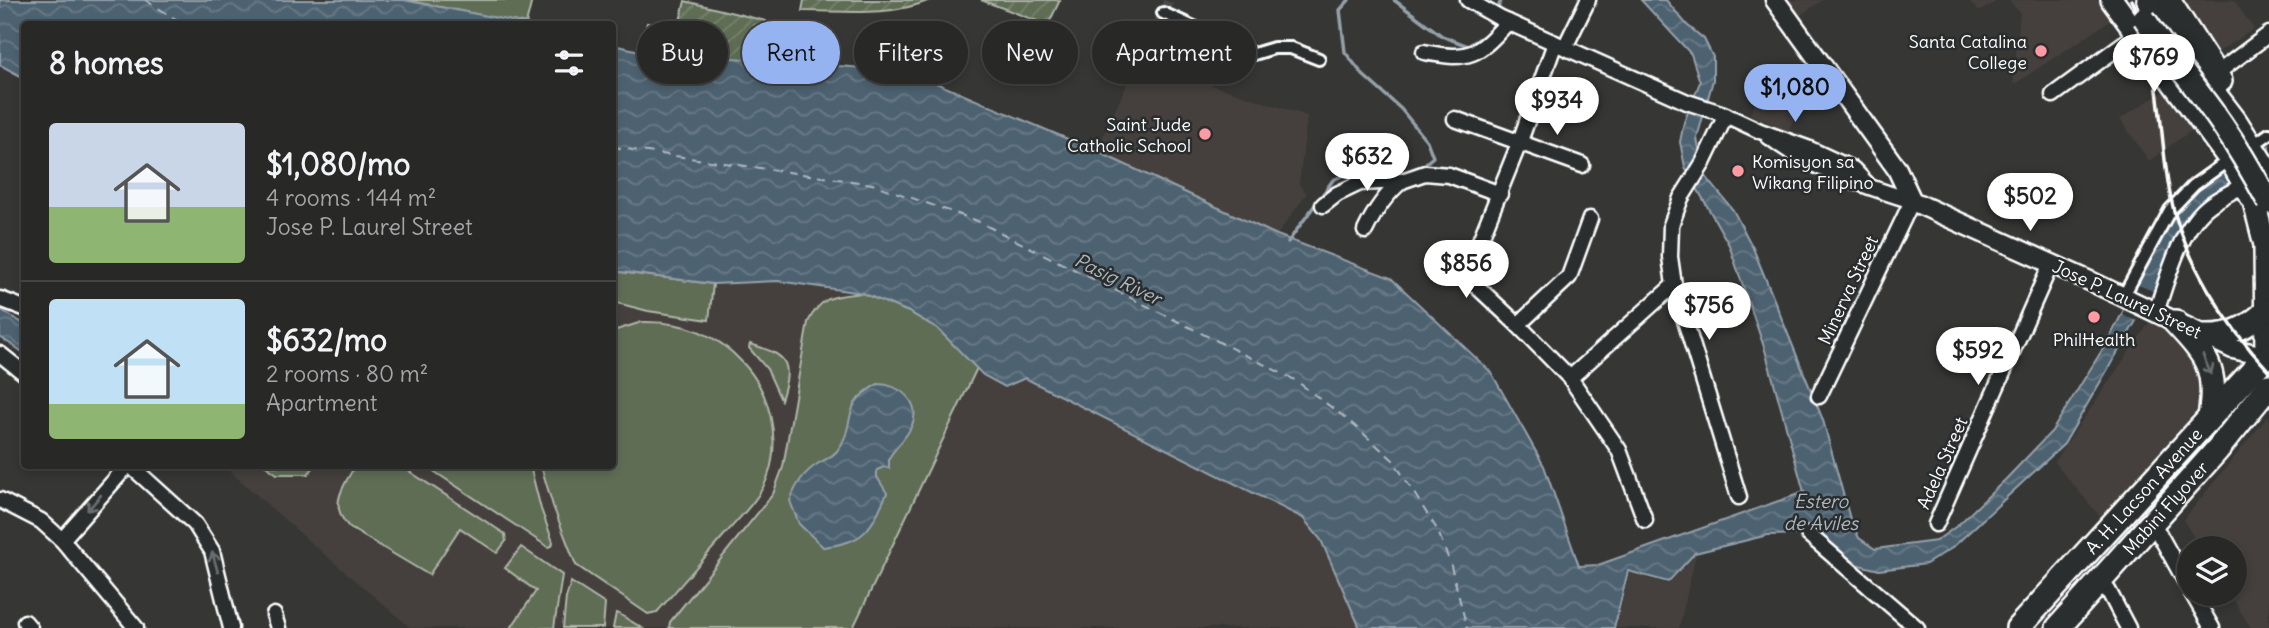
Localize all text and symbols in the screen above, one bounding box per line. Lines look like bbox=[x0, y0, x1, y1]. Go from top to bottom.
chip: Buy bbox=[637, 21, 728, 84]
chip: Rent bbox=[742, 21, 840, 84]
chip: Filters bbox=[854, 21, 968, 84]
chip: New bbox=[982, 21, 1078, 84]
chip: Apartment bbox=[1092, 21, 1256, 84]
place label: Santa Catalina College bbox=[1909, 30, 2027, 74]
pin: $769 bbox=[2113, 34, 2195, 94]
text: $769 bbox=[2129, 42, 2179, 71]
marker: Santa Catalina College bbox=[2033, 43, 2049, 59]
text: 8 homes bbox=[49, 44, 164, 82]
icon: filters bbox=[550, 44, 588, 82]
pin: $1,080 bbox=[1738, 64, 1852, 124]
text: $1,080 bbox=[1760, 72, 1830, 101]
pin: $934 bbox=[1516, 78, 1598, 137]
text: $934 bbox=[1531, 85, 1583, 114]
place label: Saint Jude Catholic School bbox=[1067, 113, 1191, 157]
marker: Saint Jude Catholic School bbox=[1197, 126, 1213, 142]
pin: $632 bbox=[1326, 134, 1408, 193]
text: $632 bbox=[1341, 141, 1393, 170]
text: $1,080/mo bbox=[266, 145, 410, 183]
place label: Komisyon sa Wikang Filipino bbox=[1752, 150, 1874, 194]
icon: home bbox=[105, 151, 189, 235]
marker: Komisyon sa Wikang Filipino bbox=[1730, 163, 1746, 179]
pin: $502 bbox=[1989, 174, 2071, 233]
text: $502 bbox=[2003, 181, 2057, 210]
text: 4 rooms · 144 m² bbox=[266, 183, 436, 212]
text: Jose P. Laurel Street bbox=[266, 212, 473, 241]
street label: Minerva Street bbox=[1813, 232, 1883, 348]
pin: $856 bbox=[1425, 240, 1507, 300]
water label: Pasig River bbox=[1071, 248, 1167, 311]
text: $856 bbox=[1440, 248, 1492, 277]
street label: Jose P. Laurel Street bbox=[2049, 254, 2205, 344]
pin: $756 bbox=[1668, 282, 1750, 342]
text: $756 bbox=[1684, 290, 1734, 319]
marker: PhilHealth bbox=[2086, 309, 2102, 325]
text: $632/mo bbox=[266, 321, 387, 359]
icon: home bbox=[105, 327, 189, 411]
pin: $592 bbox=[1937, 328, 2019, 387]
place label: PhilHealth bbox=[2053, 328, 2135, 351]
text: $592 bbox=[1952, 335, 2004, 364]
one-way arrow bbox=[2202, 354, 2215, 375]
text: 2 rooms · 80 m² bbox=[266, 359, 428, 388]
text: Apartment bbox=[266, 388, 378, 417]
street label: Adela Street bbox=[1911, 413, 1973, 513]
street label: A. H. Lacson Avenue bbox=[2080, 423, 2207, 559]
street label: Mabini Flyover bbox=[2117, 456, 2214, 560]
water label: Estero de Aviles bbox=[1784, 489, 1860, 535]
one-way arrow bbox=[87, 493, 103, 511]
map controls bbox=[2177, 536, 2247, 606]
button: layers bbox=[2177, 536, 2247, 606]
one-way arrow bbox=[208, 551, 221, 573]

